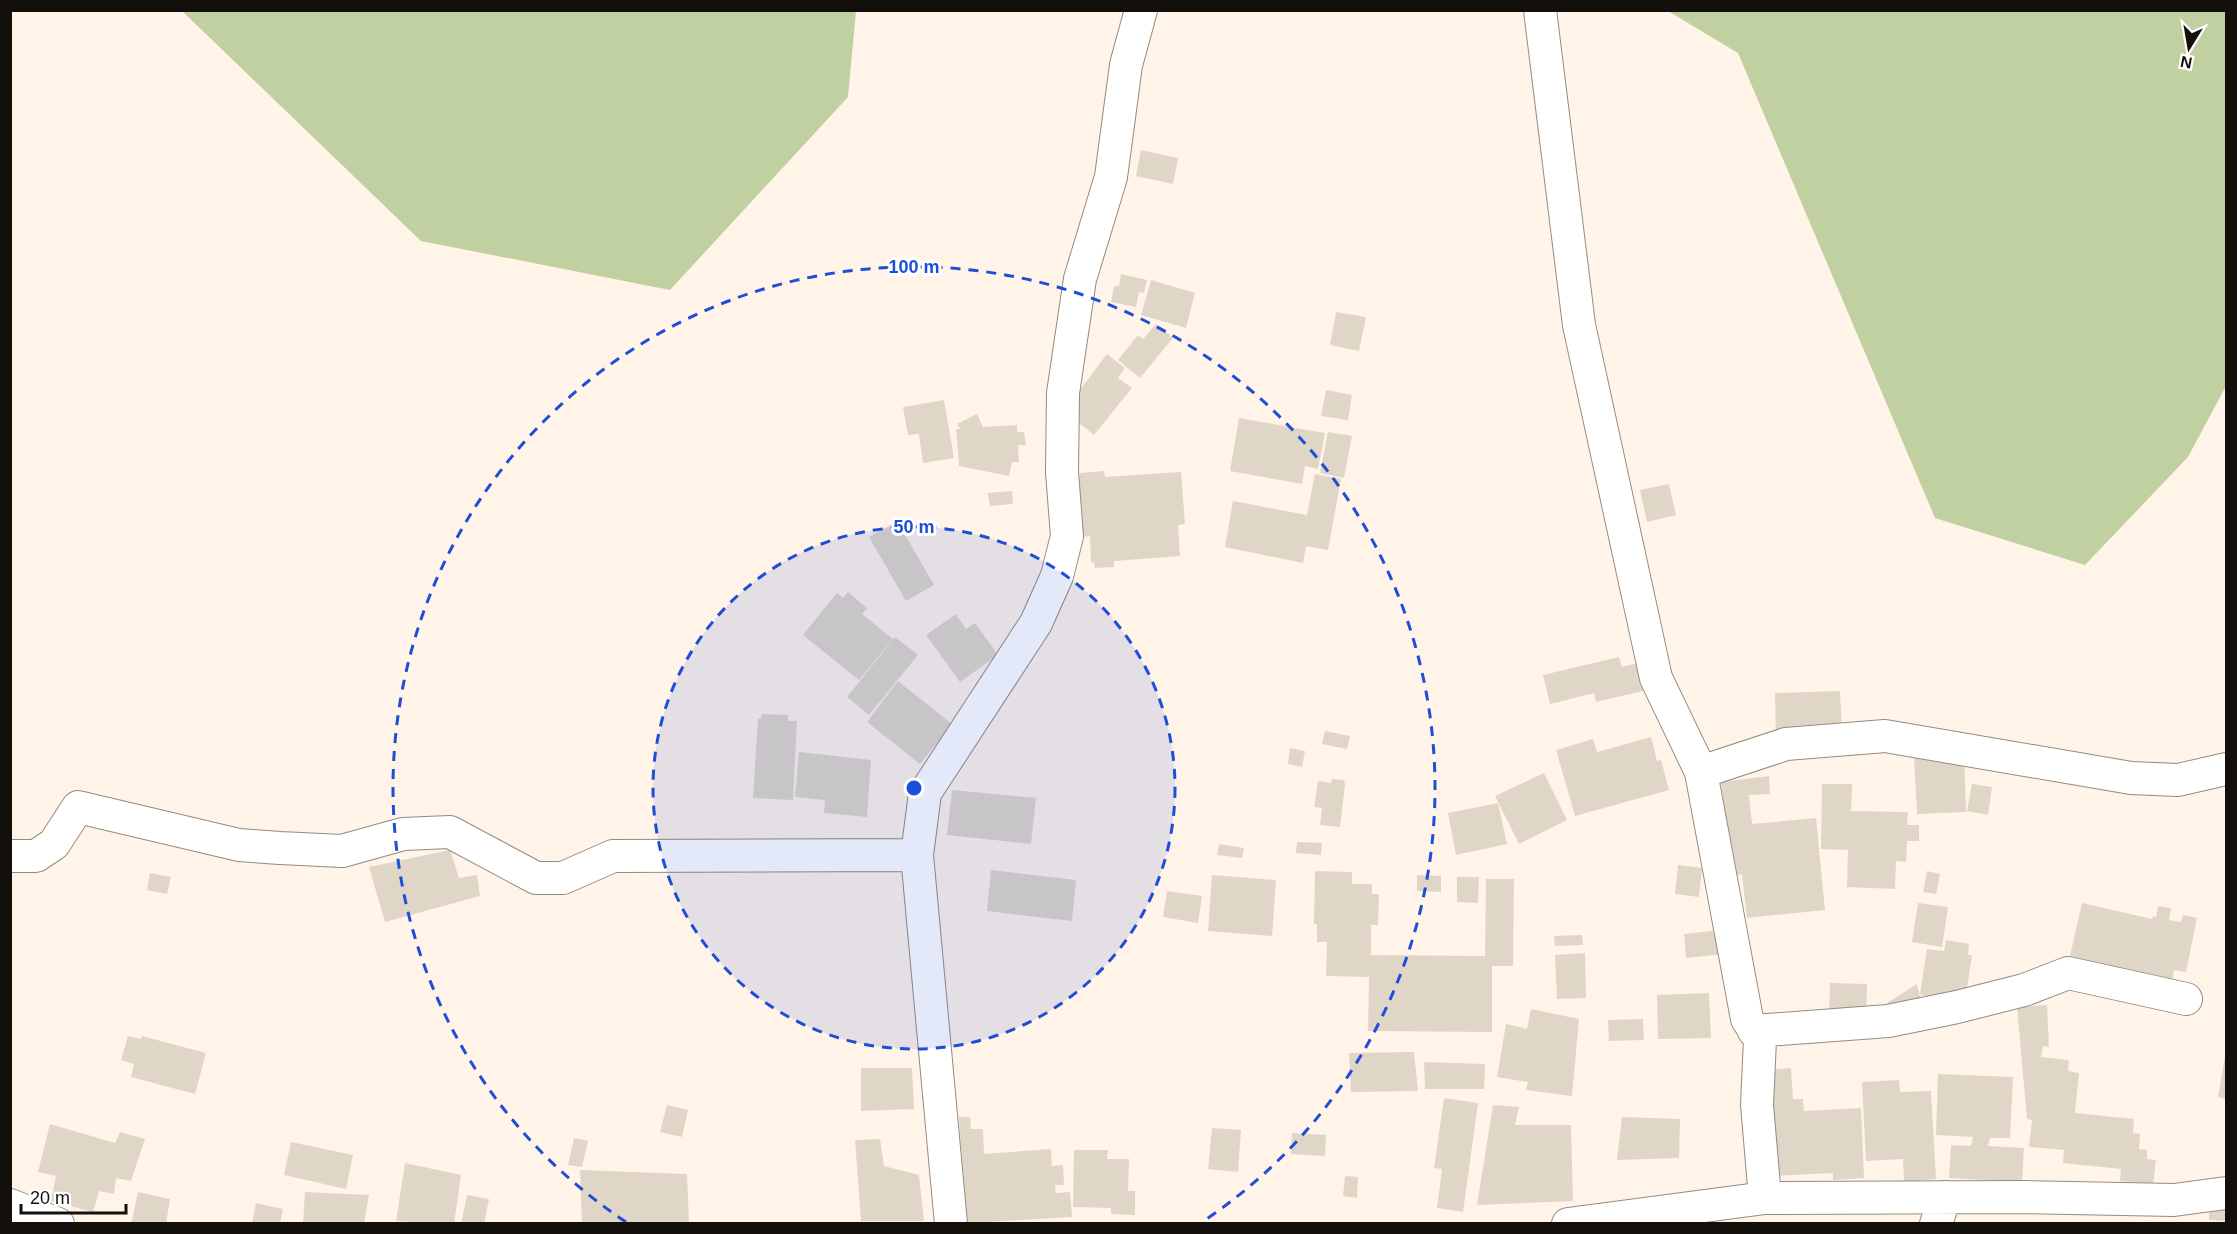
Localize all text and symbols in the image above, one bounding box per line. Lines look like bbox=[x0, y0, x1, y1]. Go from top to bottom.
north arrow bbox=[2159, 18, 2219, 78]
text: N bbox=[2179, 53, 2194, 72]
text: 100 m bbox=[888, 257, 940, 277]
text: 50 m bbox=[893, 517, 935, 537]
centre of rings bbox=[904, 778, 924, 798]
scale bar bbox=[21, 1177, 126, 1215]
text: 20 m bbox=[30, 1188, 70, 1208]

